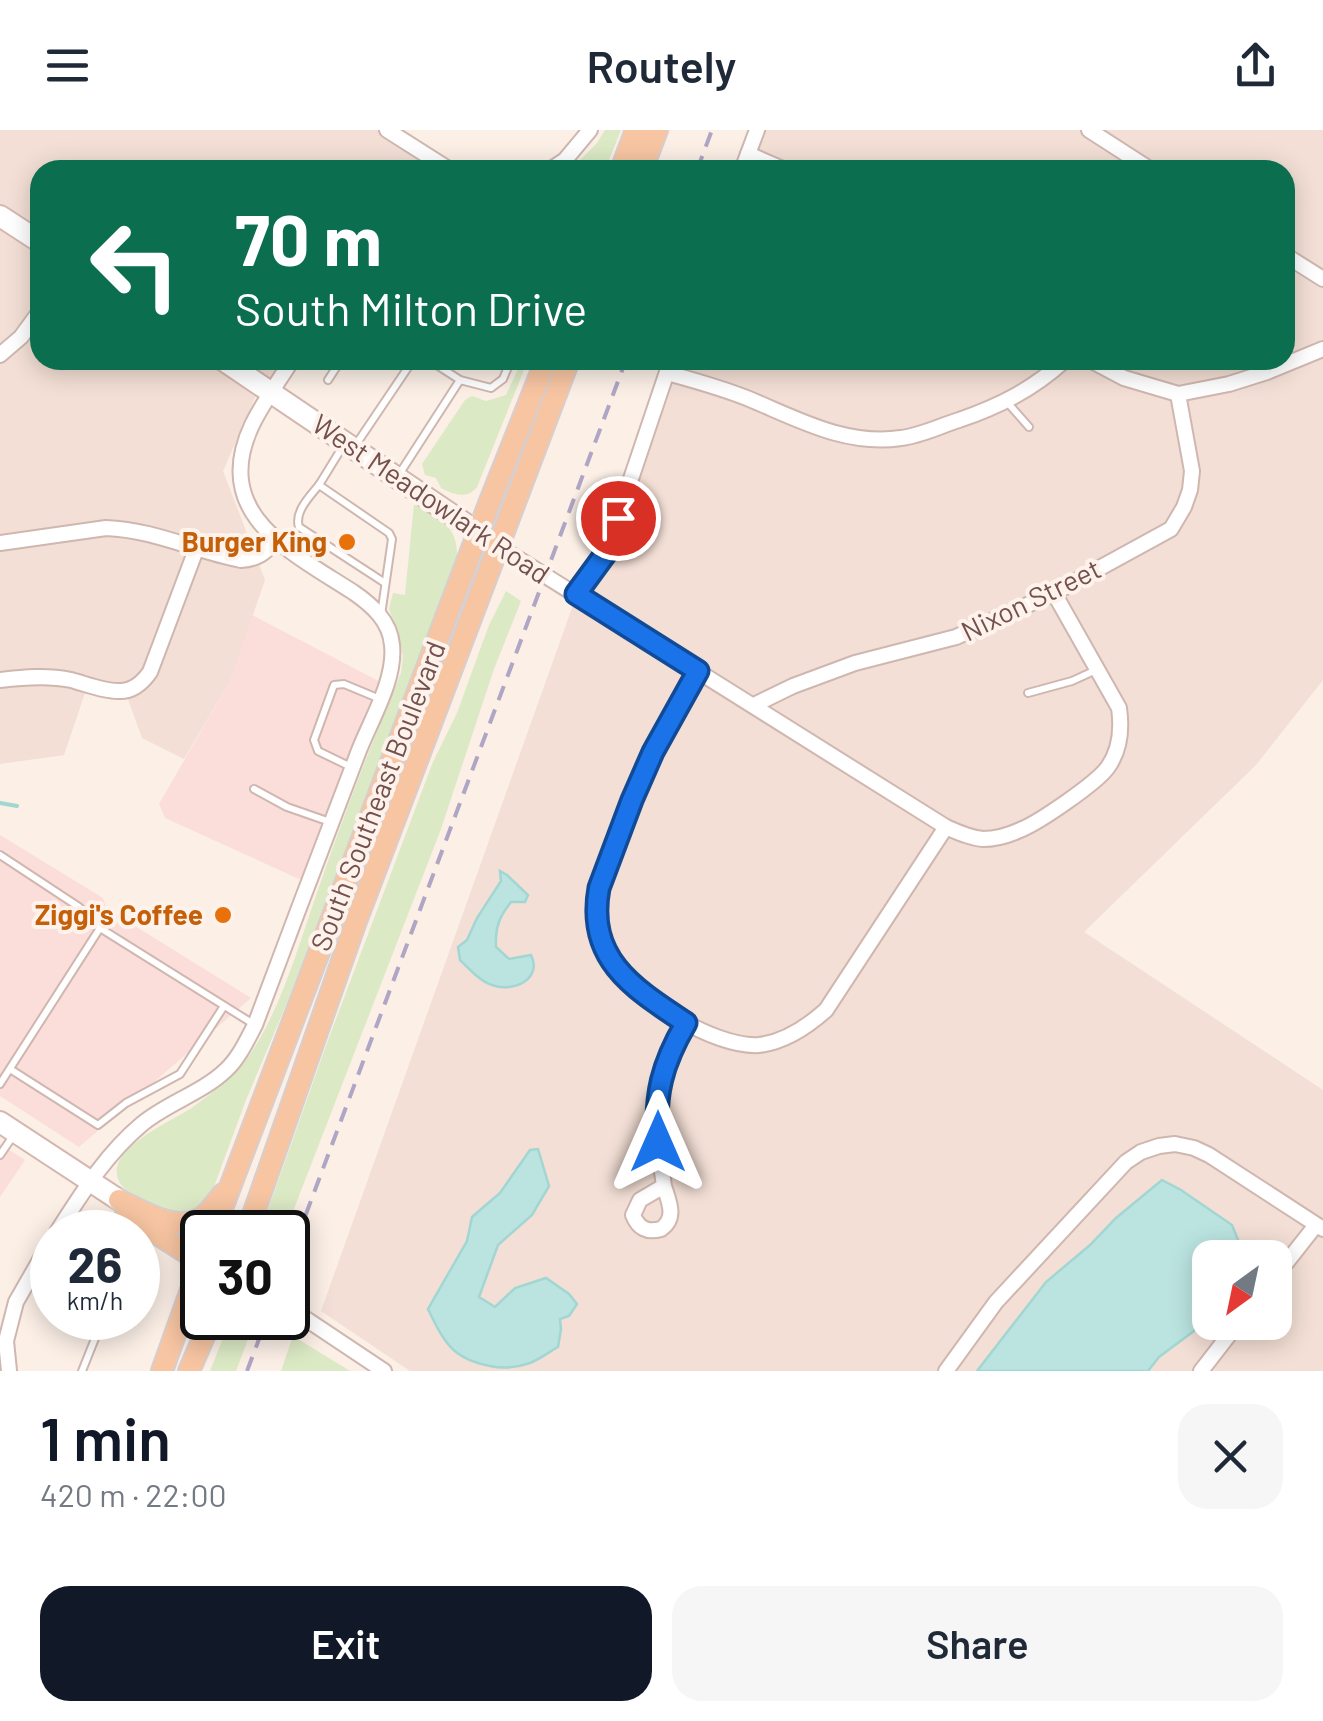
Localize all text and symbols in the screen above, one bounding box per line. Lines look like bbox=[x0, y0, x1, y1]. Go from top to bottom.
icon: menu bbox=[40, 38, 95, 93]
text: Routely bbox=[586, 38, 737, 92]
icon: share bbox=[1228, 38, 1283, 93]
text: 70 m bbox=[235, 196, 382, 280]
icon: left bbox=[70, 200, 200, 330]
text: South Milton Drive bbox=[235, 281, 587, 335]
street label: West Meadowlark Road bbox=[306, 406, 557, 590]
pin bbox=[576, 476, 661, 561]
icon: arrive bbox=[591, 491, 646, 546]
place label: Burger King bbox=[182, 524, 327, 558]
marker: Burger King bbox=[336, 531, 358, 553]
street label: Nixon Street bbox=[955, 551, 1106, 648]
street label: South Southeast Boulevard bbox=[302, 636, 452, 955]
place label: Ziggi's Coffee bbox=[35, 897, 203, 931]
marker: Ziggi's Coffee bbox=[212, 904, 234, 926]
position arrow bbox=[606, 1090, 710, 1194]
speed limit sign: 30 bbox=[180, 1210, 310, 1340]
text: 26 bbox=[68, 1233, 122, 1293]
north arrow bbox=[1192, 1240, 1292, 1340]
map controls bbox=[1192, 1240, 1292, 1340]
text: km/h bbox=[67, 1285, 123, 1315]
text: 1 min bbox=[40, 1401, 171, 1473]
button: close bbox=[1178, 1404, 1283, 1509]
text: 420 m · 22:00 bbox=[40, 1475, 227, 1513]
button: Exit bbox=[40, 1586, 652, 1701]
button: Share bbox=[672, 1586, 1283, 1701]

